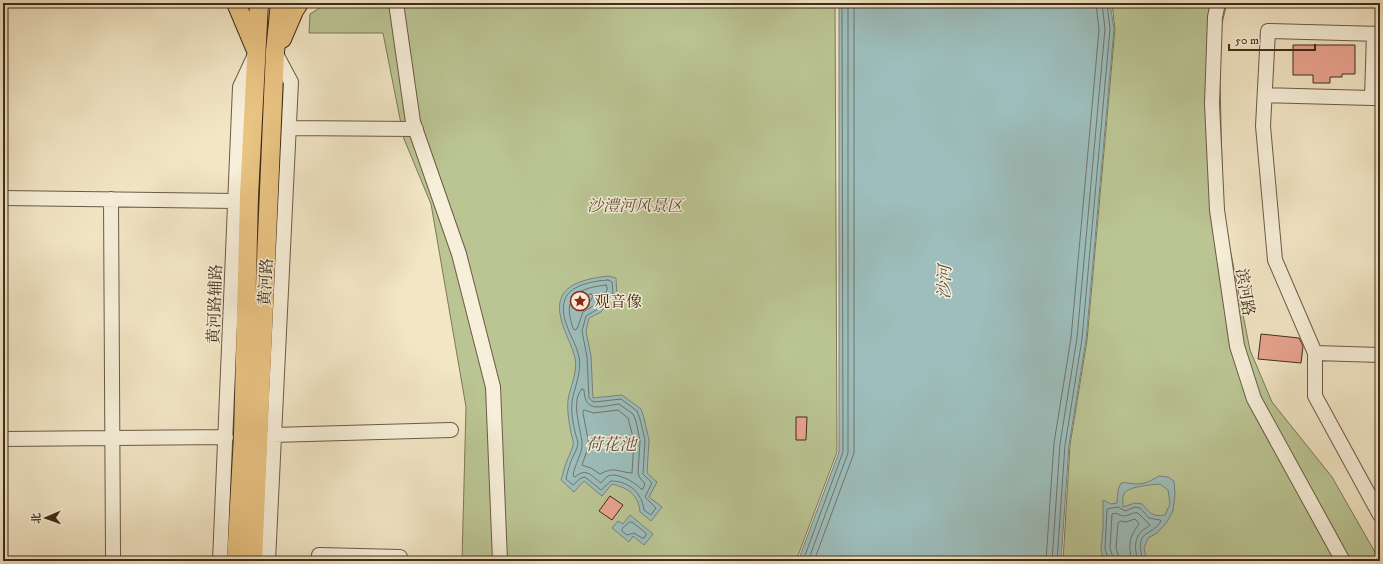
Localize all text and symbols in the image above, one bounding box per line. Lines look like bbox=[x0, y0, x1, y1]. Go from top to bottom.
scale bar bbox=[1229, 26, 1315, 52]
text: 50 m bbox=[1235, 33, 1259, 48]
park label: 沙澧河风景区 bbox=[587, 196, 685, 216]
street label: 黄河路 bbox=[255, 258, 277, 307]
water label: 沙河 bbox=[933, 262, 957, 299]
street label: 黄河路辅路 bbox=[204, 264, 226, 344]
street label: 滨河路 bbox=[1231, 267, 1259, 317]
place icon: 观音像 bbox=[569, 290, 591, 312]
place label: 观音像 bbox=[594, 292, 642, 312]
water label: 荷花池 bbox=[586, 434, 638, 456]
north arrow bbox=[26, 498, 66, 538]
text: 北 bbox=[30, 513, 44, 524]

